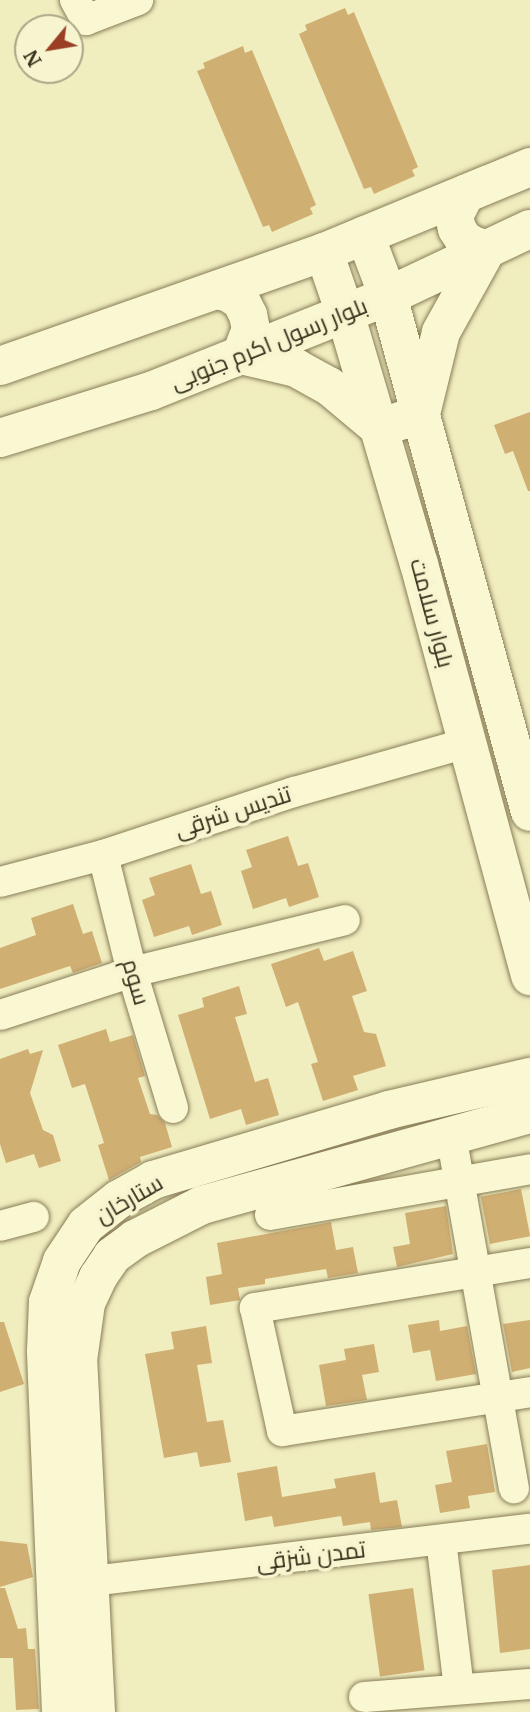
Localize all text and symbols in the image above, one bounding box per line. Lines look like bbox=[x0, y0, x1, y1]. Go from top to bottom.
north arrow bbox=[14, 14, 84, 84]
text: N bbox=[18, 46, 47, 71]
street label: بلوار رسول اکرم جنوبی bbox=[167, 292, 371, 396]
street label: بلوار سلامت bbox=[404, 555, 460, 671]
street label: تندیس شرقی bbox=[171, 780, 295, 844]
street label: سوم bbox=[116, 956, 156, 1008]
street label: ستارخان bbox=[90, 1169, 168, 1229]
street label: تمدن شزقی bbox=[255, 1536, 367, 1576]

